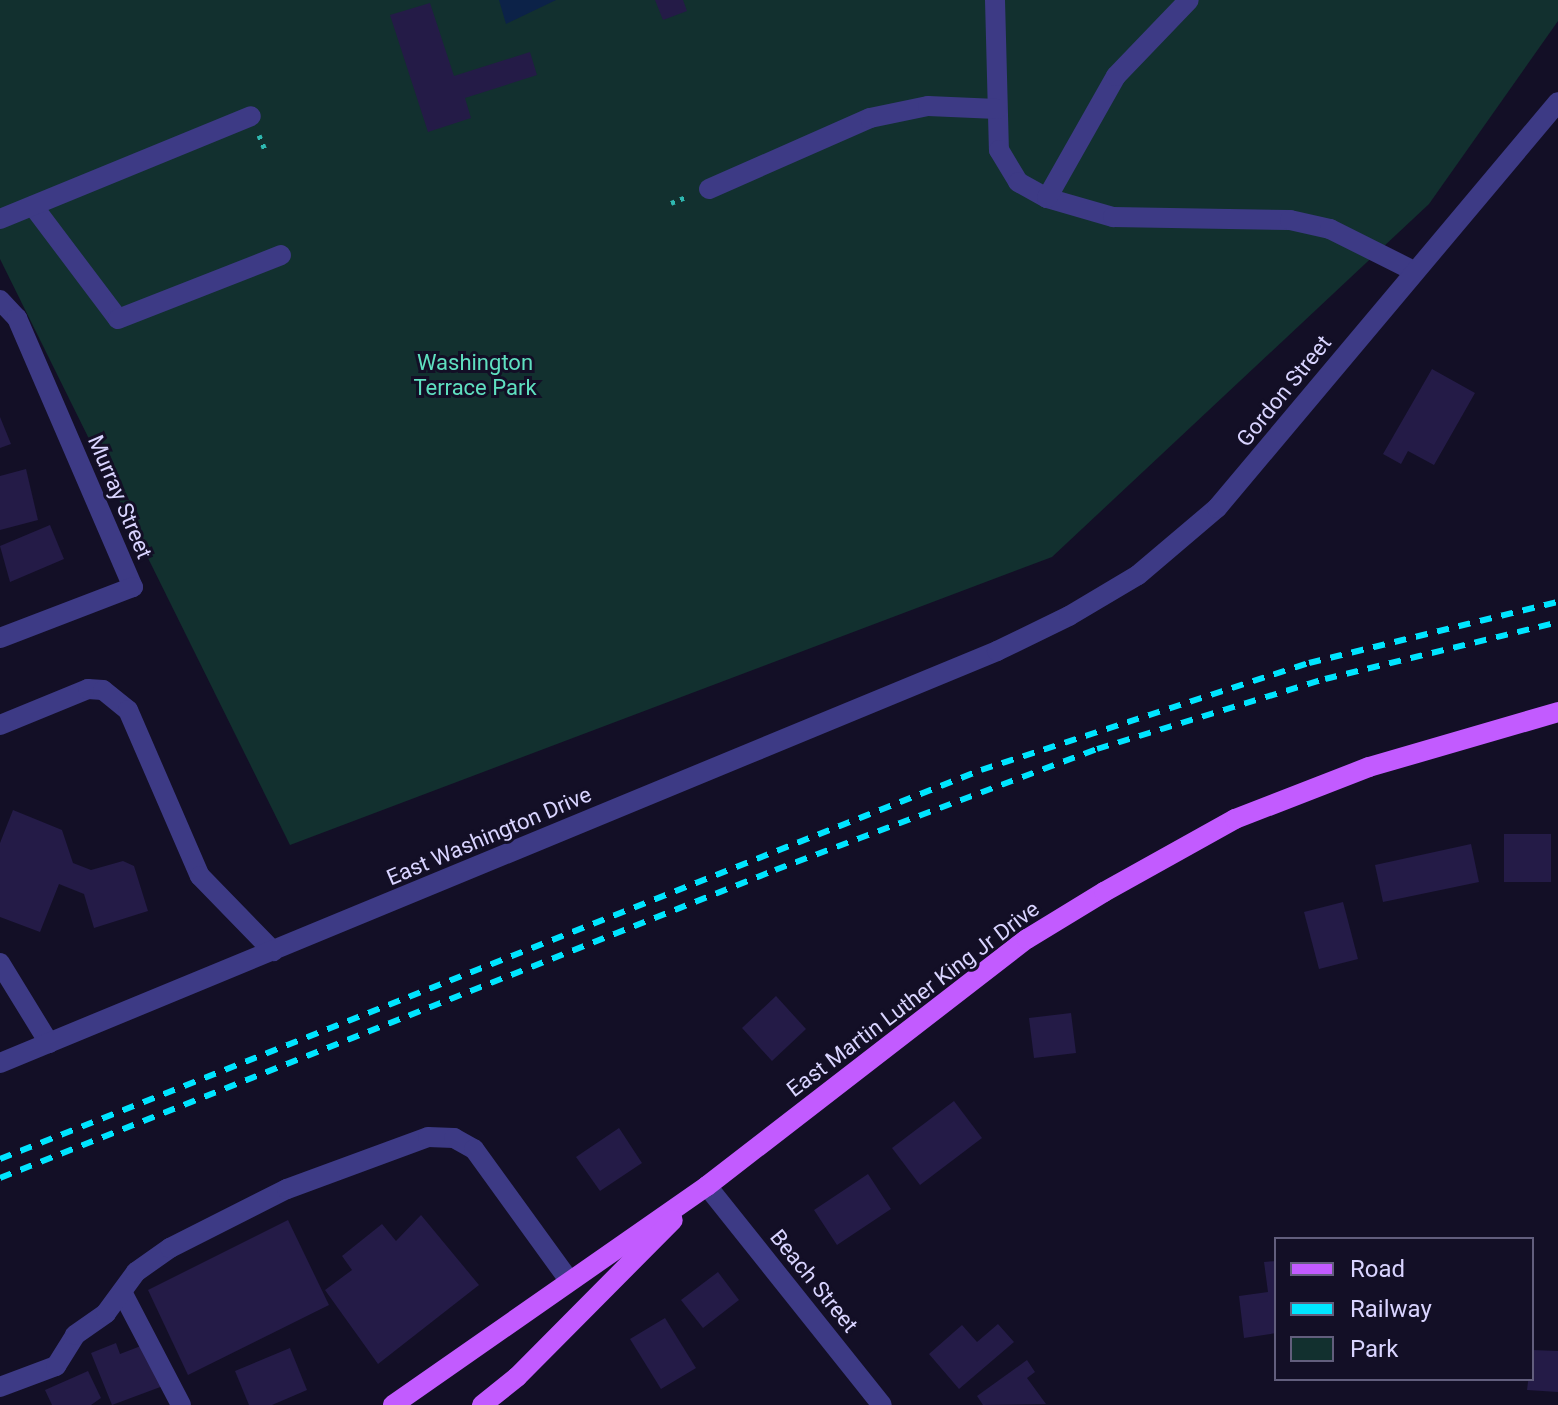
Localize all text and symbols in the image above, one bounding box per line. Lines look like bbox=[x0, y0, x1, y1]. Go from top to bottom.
street label: Gordon Street bbox=[1231, 330, 1337, 452]
park label: Washington Terrace Park bbox=[413, 349, 537, 400]
street label: Murray Street bbox=[82, 431, 158, 563]
street label: East Washington Drive bbox=[383, 781, 595, 891]
street label: East Martin Luther King Jr Drive bbox=[782, 896, 1044, 1102]
street label: Beach Street bbox=[765, 1224, 863, 1338]
legend bbox=[1274, 1237, 1534, 1381]
text: Road bbox=[1350, 1255, 1405, 1283]
text: Railway bbox=[1350, 1295, 1432, 1323]
text: Park bbox=[1350, 1335, 1398, 1363]

